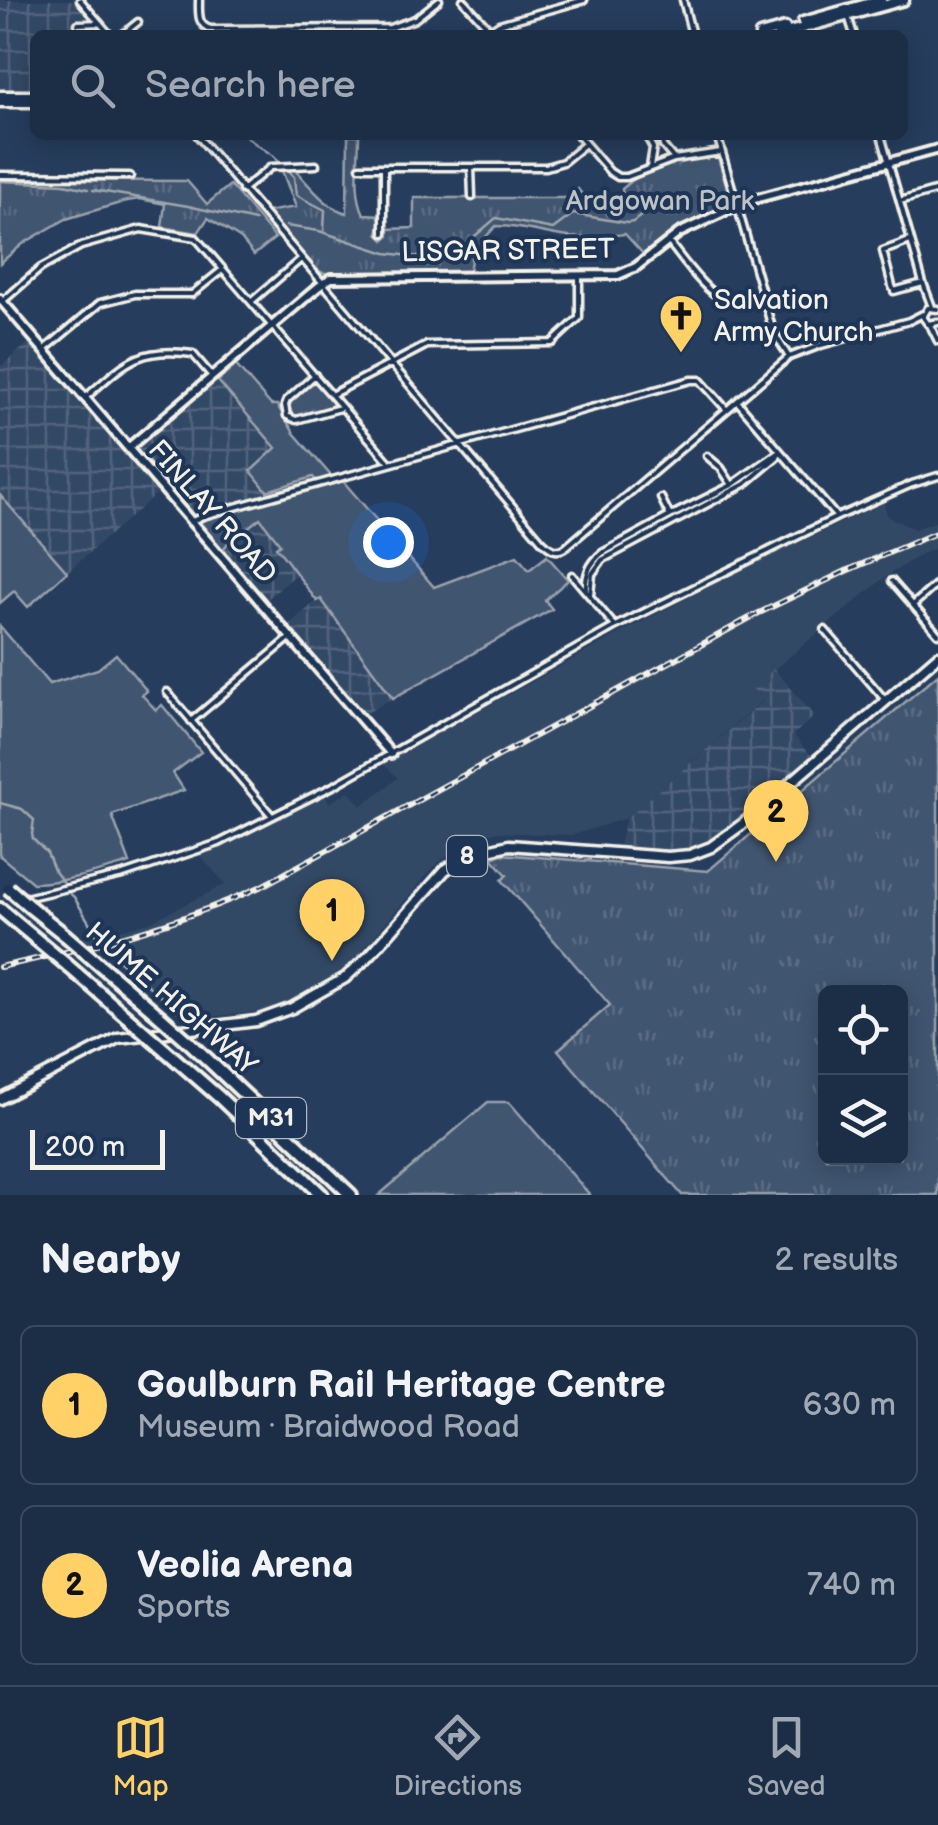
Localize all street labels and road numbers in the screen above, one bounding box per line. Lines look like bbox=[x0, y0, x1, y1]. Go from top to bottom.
street label: LISGAR STREET bbox=[401, 233, 615, 269]
street label: FINLAY ROAD bbox=[141, 434, 283, 590]
road number: 8 bbox=[447, 836, 487, 876]
street label: HUME HIGHWAY bbox=[79, 916, 264, 1083]
road number: M31 bbox=[236, 1098, 306, 1138]

